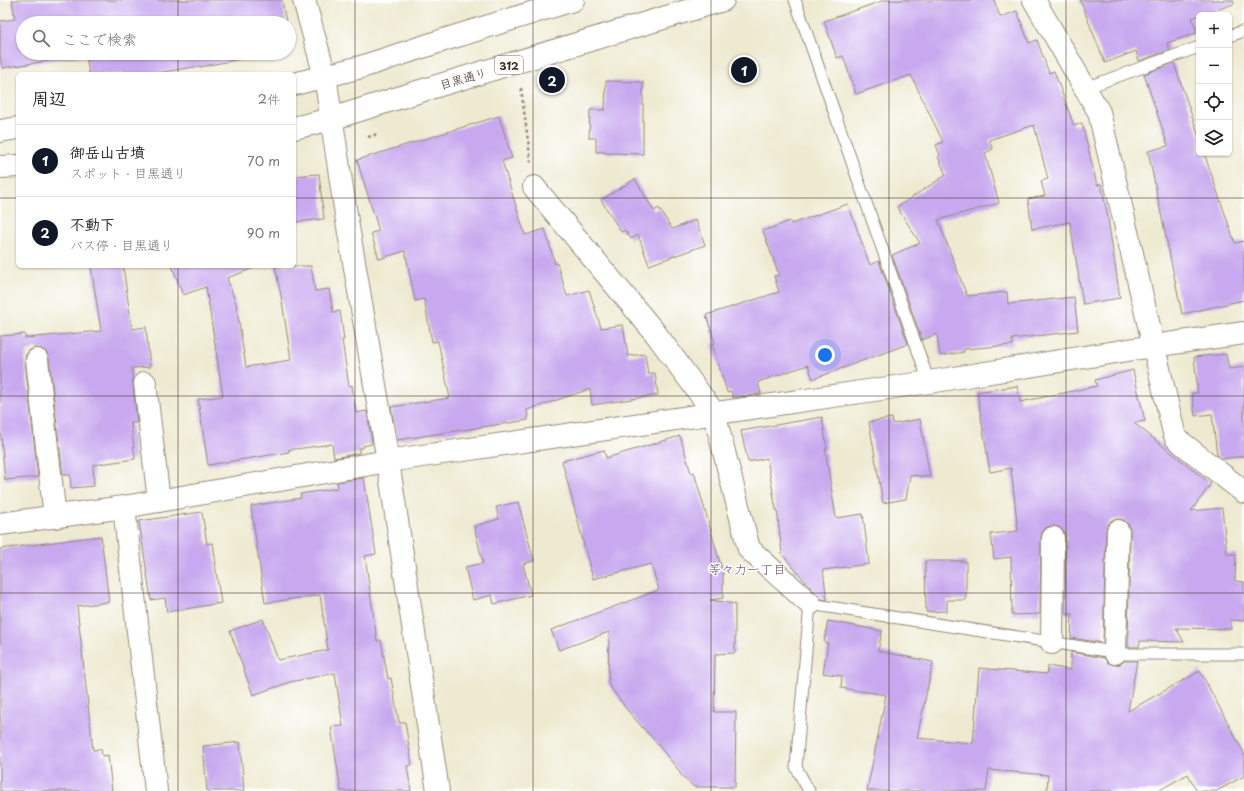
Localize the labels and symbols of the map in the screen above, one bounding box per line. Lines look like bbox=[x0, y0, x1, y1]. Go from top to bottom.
pin: 1 bbox=[731, 55, 757, 85]
road number: 312 bbox=[495, 56, 523, 74]
street label: 目黒通り bbox=[437, 63, 489, 93]
pin: 2 bbox=[539, 65, 565, 95]
your location bbox=[815, 345, 835, 365]
district label: 等々力一丁目 bbox=[708, 559, 786, 578]

